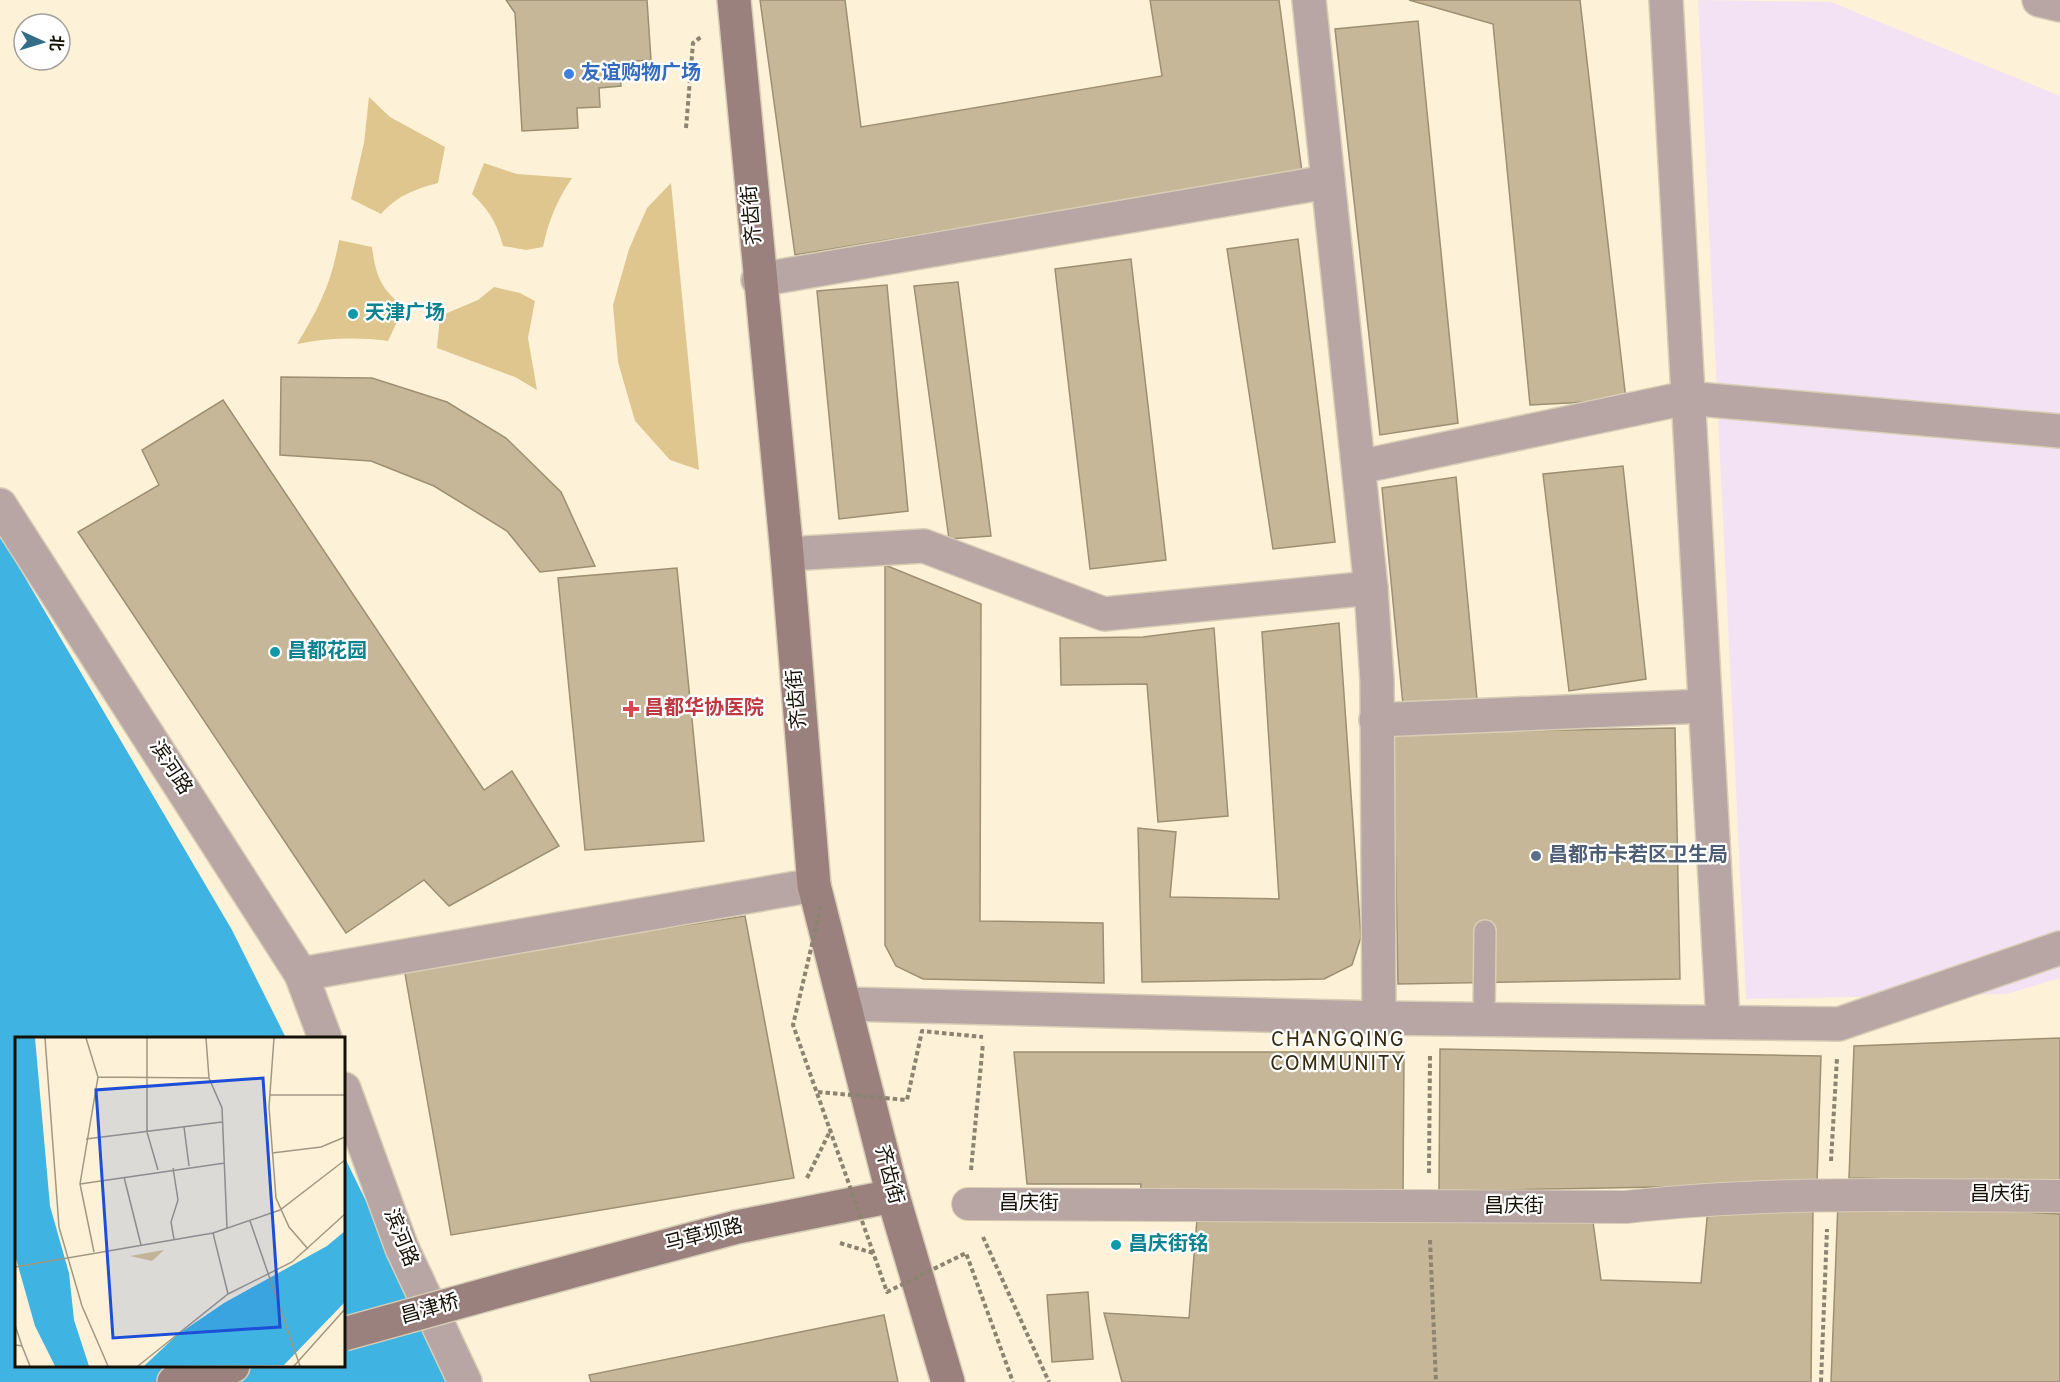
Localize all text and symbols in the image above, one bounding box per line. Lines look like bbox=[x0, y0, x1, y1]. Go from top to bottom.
north arrow bbox=[12, 12, 72, 72]
text: 北 bbox=[44, 34, 66, 52]
place label: 友谊购物广场 bbox=[581, 61, 701, 87]
marker: 友谊购物广场 bbox=[562, 67, 576, 81]
street label: 齐齿街 bbox=[737, 184, 769, 246]
place label: 天津广场 bbox=[365, 301, 445, 327]
marker: 天津广场 bbox=[346, 307, 360, 321]
place label: 昌都花园 bbox=[287, 639, 367, 665]
marker: 昌都花园 bbox=[268, 645, 282, 659]
street label: 齐齿街 bbox=[782, 668, 814, 730]
place label: 昌都华协医院 bbox=[644, 696, 764, 722]
marker: 昌都华协医院 bbox=[622, 700, 640, 718]
street label: 滨河路 bbox=[143, 736, 197, 800]
place label: 昌都市卡若区卫生局 bbox=[1548, 843, 1728, 869]
marker: 昌都市卡若区卫生局 bbox=[1529, 849, 1543, 863]
district label: CHANGQING COMMUNITY bbox=[1270, 1027, 1406, 1078]
inset map bbox=[15, 1037, 345, 1367]
street label: 齐齿街 bbox=[868, 1143, 908, 1207]
street label: 昌庆街 bbox=[1970, 1182, 2030, 1208]
street label: 昌庆街 bbox=[999, 1191, 1059, 1217]
street label: 昌庆街 bbox=[1484, 1194, 1544, 1220]
street label: 滨河路 bbox=[377, 1205, 423, 1271]
street label: 马草坝路 bbox=[662, 1214, 746, 1258]
place label: 昌庆街铭 bbox=[1128, 1232, 1208, 1258]
marker: 昌庆街铭 bbox=[1109, 1238, 1123, 1252]
street label: 昌津桥 bbox=[398, 1289, 462, 1331]

